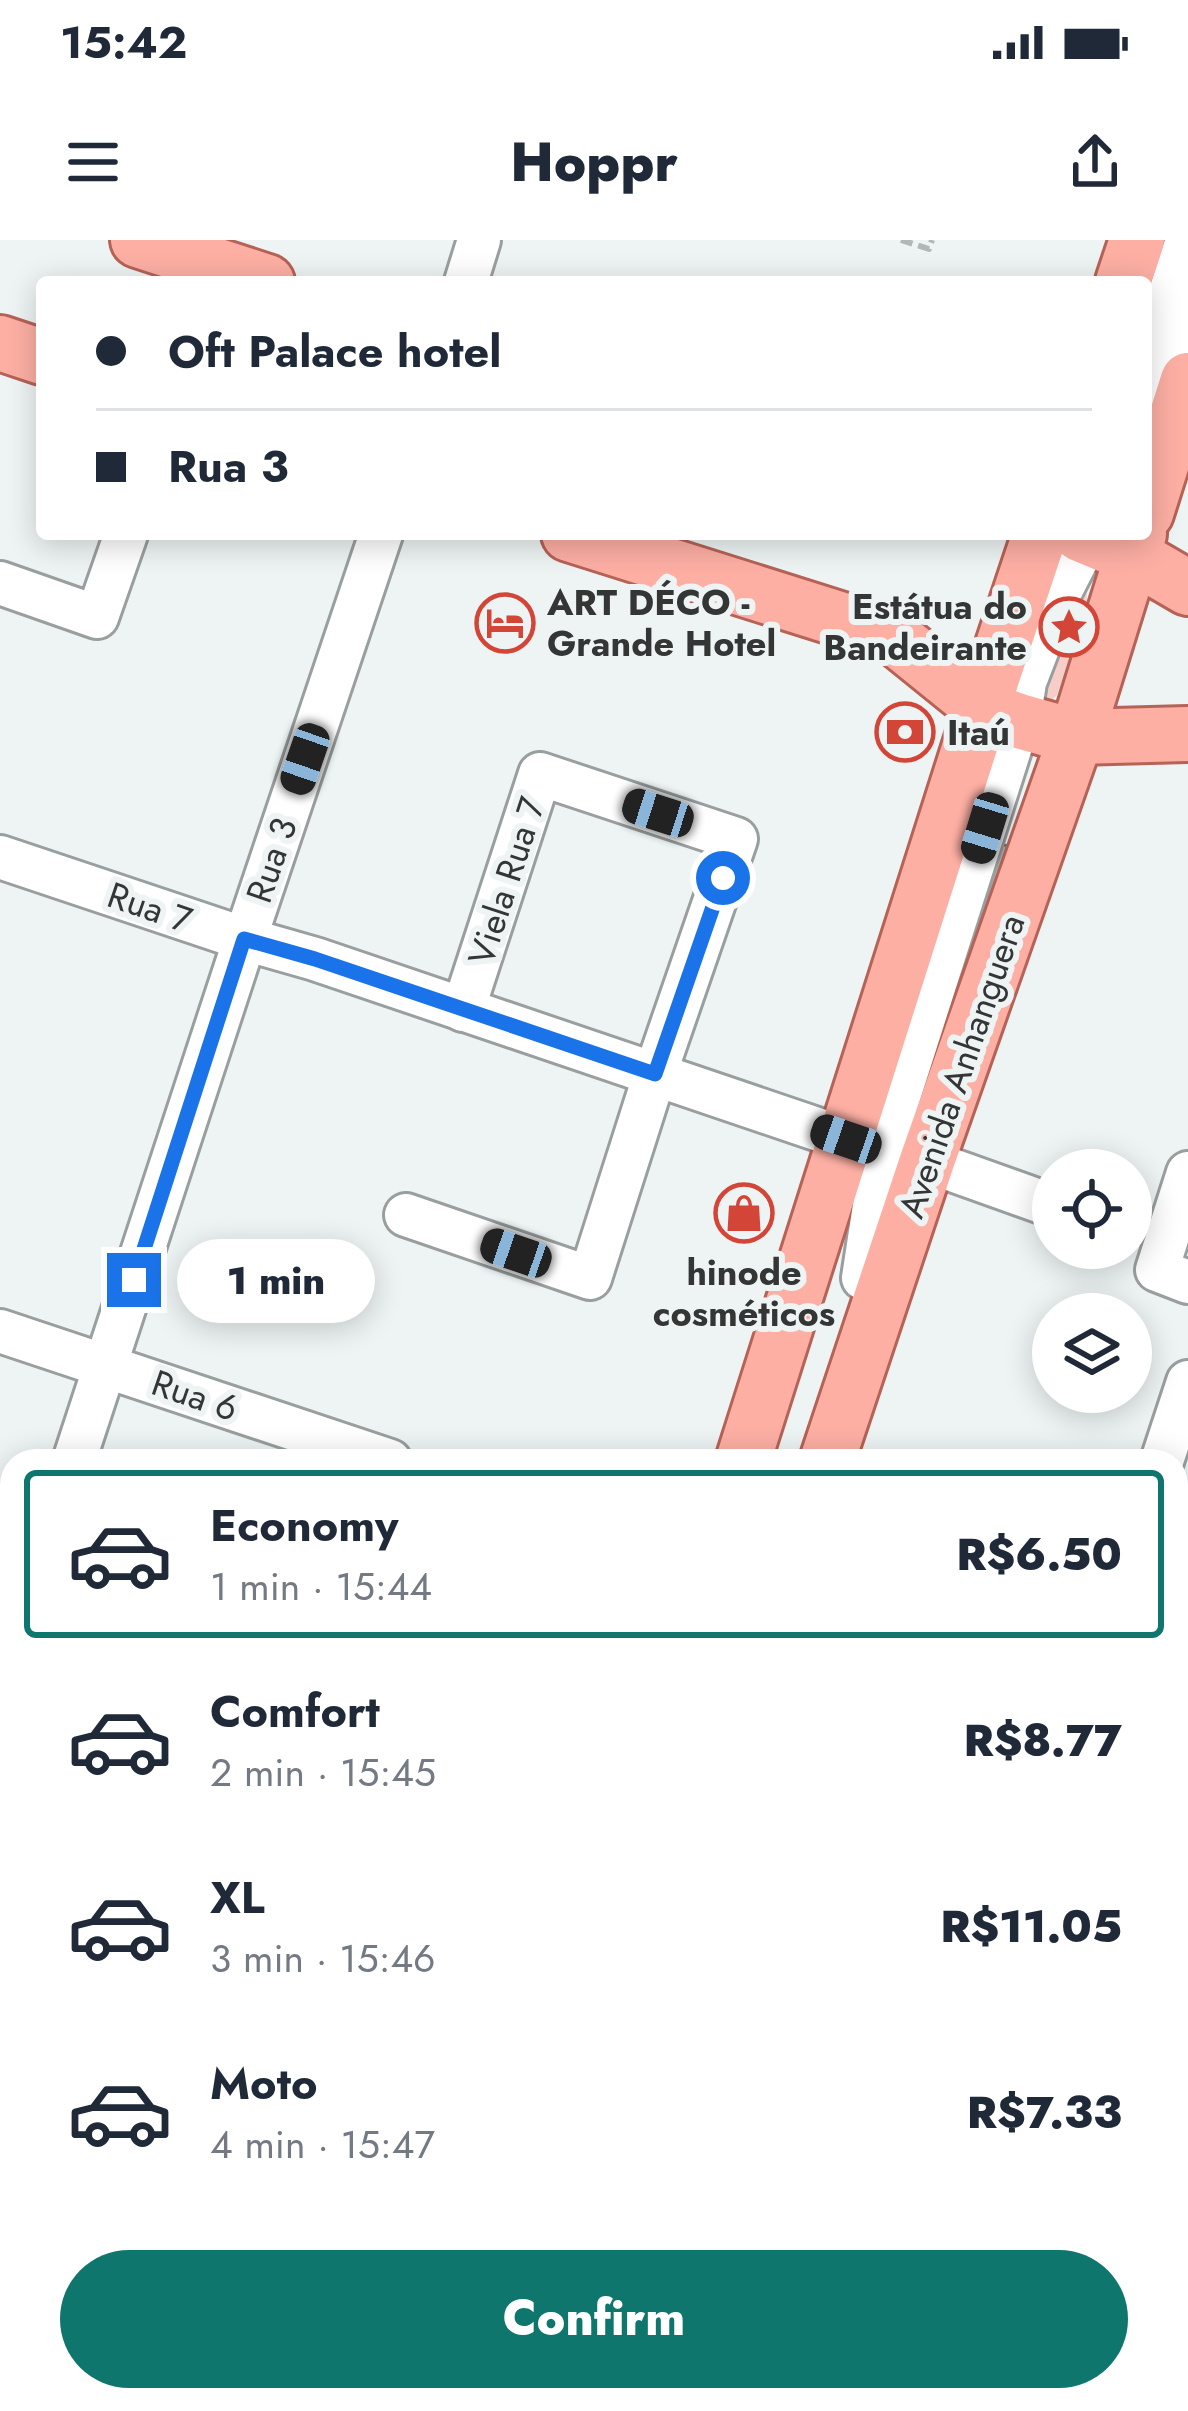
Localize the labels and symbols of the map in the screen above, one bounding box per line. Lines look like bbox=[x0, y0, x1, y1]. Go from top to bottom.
place label: ART DÉCO - Grande Hotel bbox=[546, 576, 776, 669]
place label: Estátua do Bandeirante bbox=[823, 580, 1027, 673]
hotel icon: ART DÉCO - Grande Hotel bbox=[474, 592, 536, 654]
place icon: Estátua do Bandeirante bbox=[1038, 596, 1100, 658]
bank icon: Itaú bbox=[874, 701, 936, 763]
place label: Itaú bbox=[947, 706, 1010, 758]
car bbox=[276, 719, 334, 799]
car bbox=[618, 785, 698, 841]
car bbox=[957, 788, 1013, 868]
street label: Viela Rua 7 bbox=[454, 790, 558, 972]
street label: Rua 3 bbox=[232, 810, 310, 910]
route start bbox=[696, 851, 750, 905]
street label: Rua 7 bbox=[101, 868, 199, 946]
street label: Avenida Anhanguera bbox=[885, 907, 1037, 1225]
car bbox=[806, 1110, 886, 1168]
shop icon: hinode cosméticos bbox=[713, 1182, 775, 1244]
car bbox=[476, 1224, 556, 1282]
callout: 1 min bbox=[176, 1238, 374, 1322]
place label: hinode cosméticos bbox=[653, 1246, 835, 1339]
route end bbox=[107, 1253, 161, 1307]
street label: Rua 6 bbox=[145, 1356, 245, 1434]

